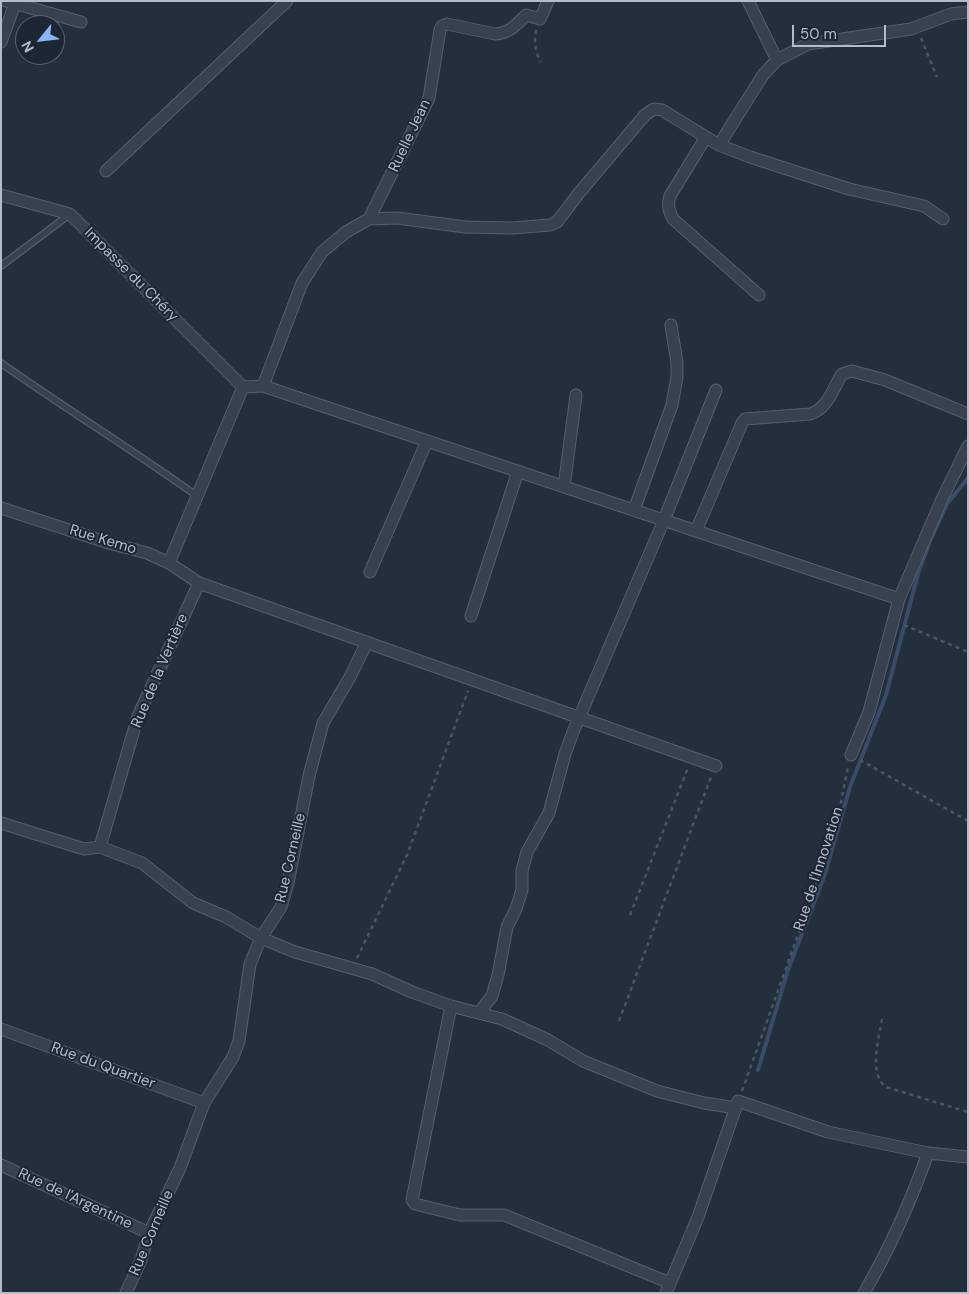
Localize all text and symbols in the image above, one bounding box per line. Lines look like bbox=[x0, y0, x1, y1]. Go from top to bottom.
north arrow bbox=[15, 15, 65, 65]
scale bar bbox=[794, 15, 888, 47]
text: 50 m bbox=[800, 24, 837, 44]
text: N bbox=[17, 38, 38, 56]
street label: Ruelle Jean bbox=[385, 97, 435, 175]
street label: Impasse du Chéry bbox=[80, 224, 182, 326]
street label: Rue Kemo bbox=[67, 521, 139, 559]
street label: Rue de la Vertière bbox=[128, 611, 192, 731]
street label: Rue de l'Innovation bbox=[790, 805, 848, 933]
street label: Rue Corneille bbox=[272, 812, 310, 904]
street label: Rue du Quartier bbox=[48, 1039, 158, 1093]
street label: Rue de l'Argentine bbox=[15, 1165, 135, 1233]
street label: Rue Corneille bbox=[126, 1188, 178, 1278]

